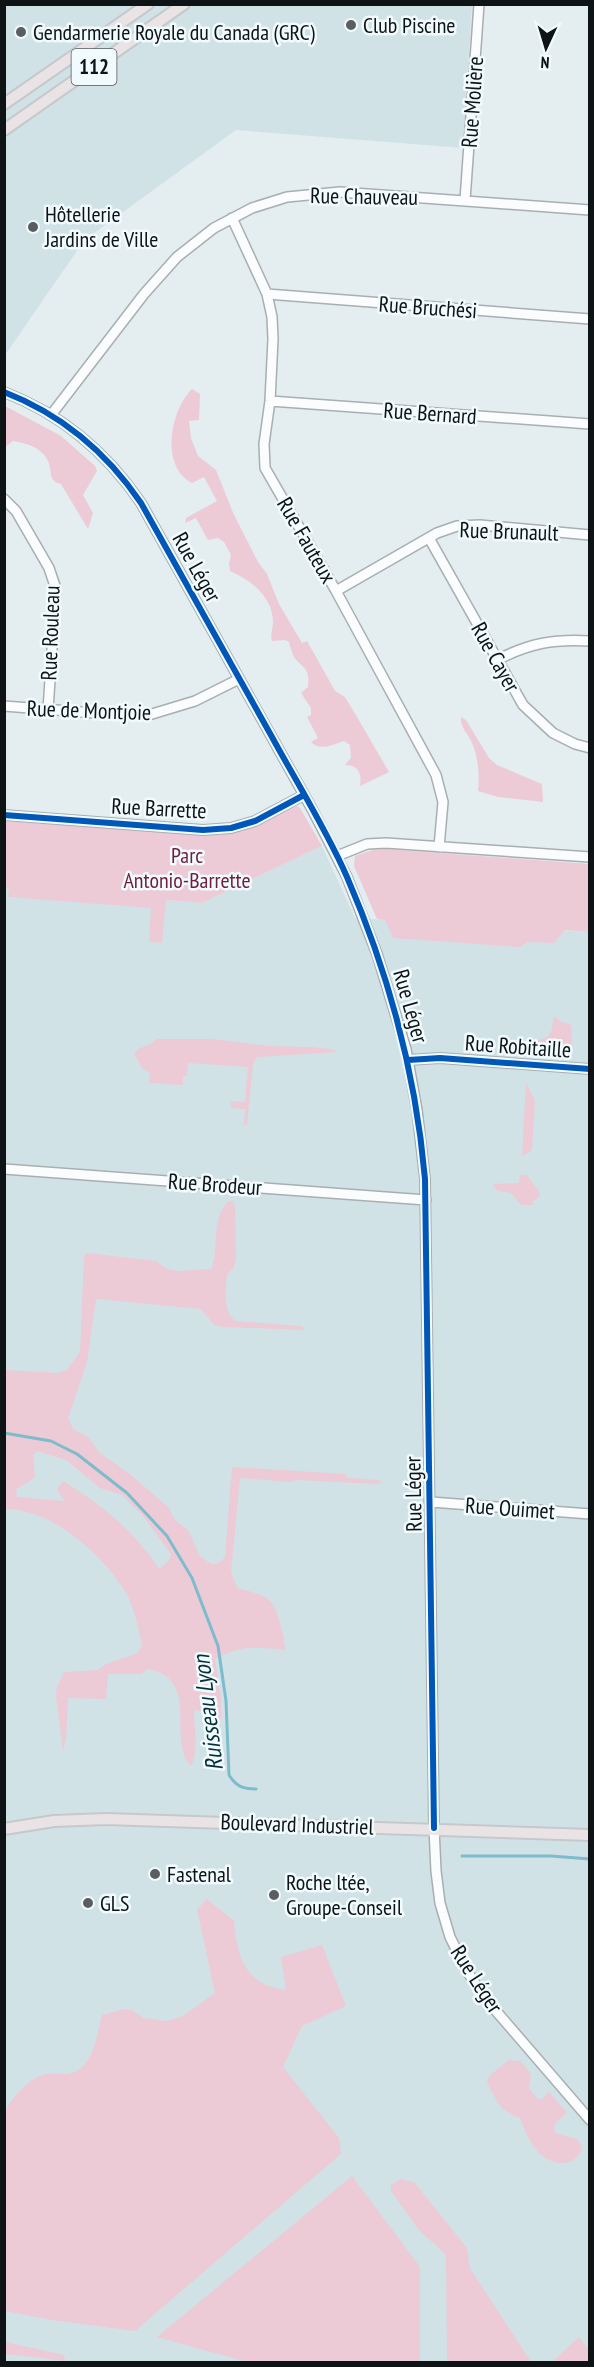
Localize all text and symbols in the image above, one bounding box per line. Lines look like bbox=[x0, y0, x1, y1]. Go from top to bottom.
place label: Club Piscine bbox=[363, 11, 455, 39]
place label: Gendarmerie Royale du Canada (GRC) bbox=[33, 18, 316, 46]
marker: Club Piscine bbox=[344, 18, 358, 32]
north arrow bbox=[516, 18, 576, 78]
marker: Gendarmerie Royale du Canada (GRC) bbox=[14, 25, 28, 39]
road number: 112 bbox=[72, 49, 116, 85]
text: N bbox=[540, 53, 550, 73]
street label: Rue Molière bbox=[455, 55, 489, 149]
street label: Rue Chauveau bbox=[310, 181, 418, 211]
place label: Hôtellerie Jardins de Ville bbox=[44, 200, 158, 253]
marker: Hôtellerie Jardins de Ville bbox=[26, 220, 40, 234]
street label: Rue Bruchési bbox=[378, 290, 478, 324]
street label: Rue Bernard bbox=[382, 396, 478, 430]
street label: Rue Fauteux bbox=[271, 492, 343, 588]
street label: Rue Brunault bbox=[459, 515, 559, 547]
street label: Rue Léger bbox=[166, 527, 228, 607]
street label: Rue Rouleau bbox=[34, 585, 66, 681]
street label: Rue Cayer bbox=[465, 617, 527, 697]
street label: Rue de Montjoie bbox=[26, 694, 152, 726]
street label: Rue Barrette bbox=[111, 792, 207, 824]
park label: Parc Antonio-Barrette bbox=[123, 841, 251, 894]
street label: Rue Léger bbox=[387, 966, 435, 1046]
street label: Rue Robitaille bbox=[464, 1028, 572, 1064]
street label: Rue Brodeur bbox=[167, 1167, 263, 1201]
street label: Rue Léger bbox=[398, 1456, 428, 1532]
street label: Rue Ouimet bbox=[464, 1491, 556, 1525]
water label: Ruisseau Lyon bbox=[185, 1652, 230, 1773]
street label: Boulevard Industriel bbox=[220, 1807, 375, 1841]
place label: Fastenal bbox=[167, 1860, 232, 1888]
marker: Fastenal bbox=[148, 1867, 162, 1881]
place label: Roche ltée, Groupe-Conseil bbox=[286, 1868, 403, 1921]
marker: Roche ltée, Groupe-Conseil bbox=[267, 1888, 281, 1902]
place label: GLS bbox=[100, 1889, 129, 1917]
marker: GLS bbox=[81, 1896, 95, 1910]
street label: Rue Léger bbox=[445, 1940, 509, 2018]

